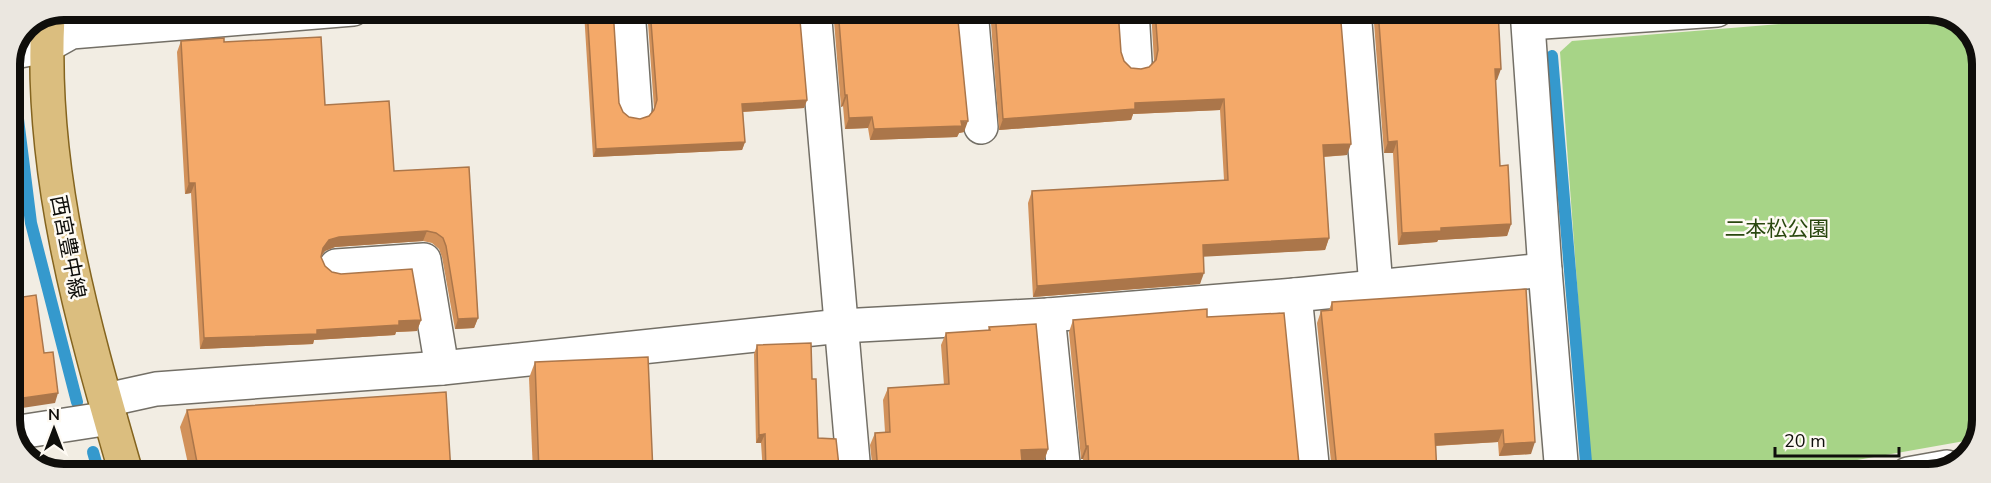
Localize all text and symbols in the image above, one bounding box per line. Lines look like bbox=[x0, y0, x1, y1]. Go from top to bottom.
street label: 西宮豊中線 bbox=[44, 193, 92, 301]
park label: 二本松公園 bbox=[1725, 215, 1830, 243]
north arrow bbox=[24, 399, 84, 459]
text: N bbox=[48, 404, 60, 426]
scale bar bbox=[1775, 420, 1900, 458]
text: 20 m bbox=[1784, 429, 1826, 453]

